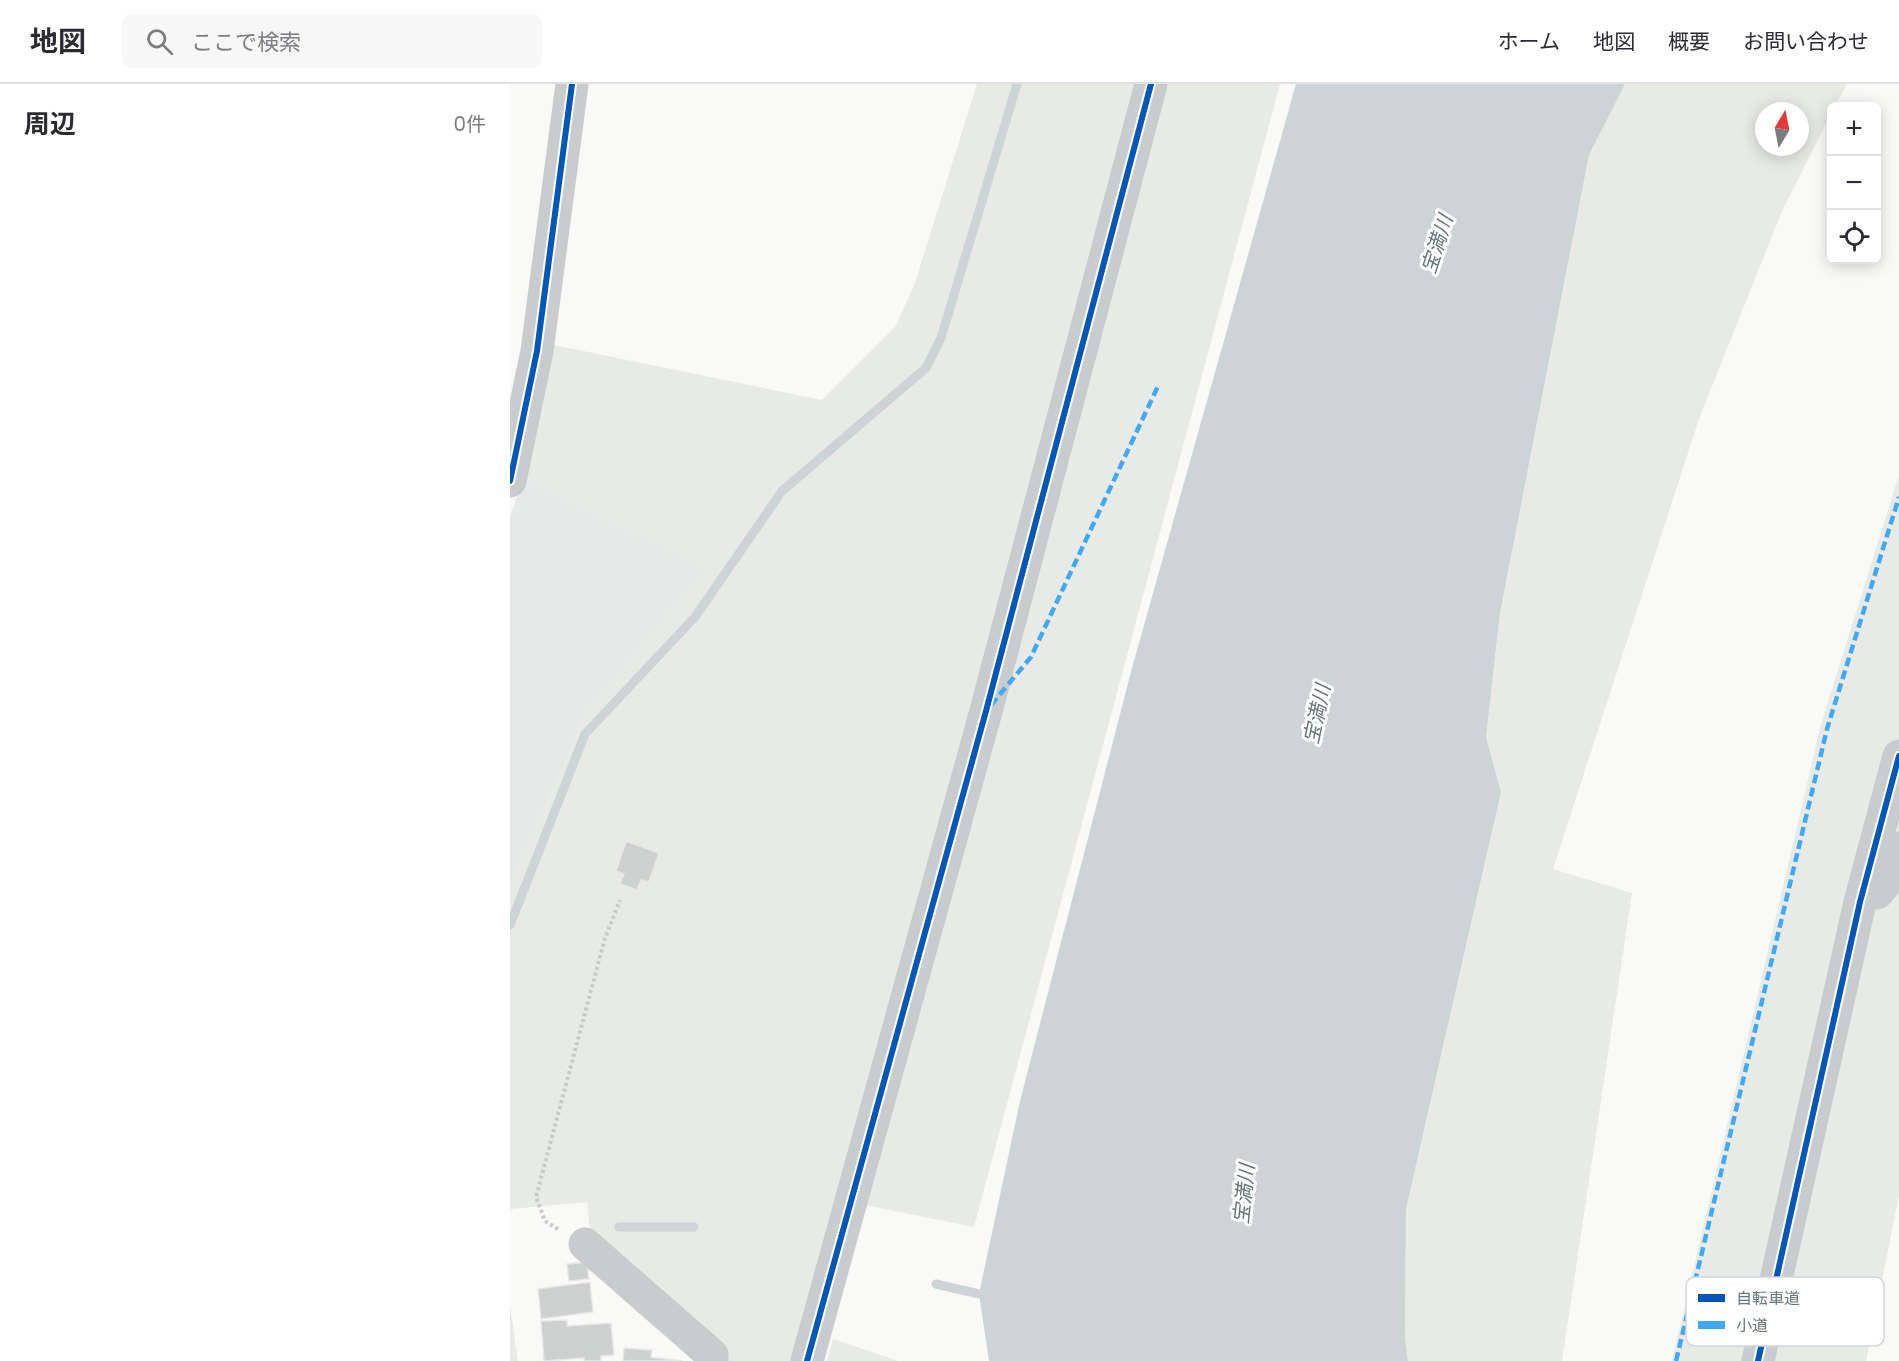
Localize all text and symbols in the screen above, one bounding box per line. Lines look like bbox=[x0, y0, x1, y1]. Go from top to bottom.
search box bbox=[122, 14, 542, 68]
text: 地図 bbox=[30, 22, 86, 61]
icon: search bbox=[143, 25, 176, 58]
text: ここで検索 bbox=[191, 27, 301, 58]
text: ホーム bbox=[1498, 27, 1560, 56]
text: 地図 bbox=[1593, 27, 1635, 56]
text: 概要 bbox=[1668, 27, 1710, 56]
text: お問い合わせ bbox=[1743, 27, 1869, 56]
north arrow bbox=[1755, 102, 1809, 156]
map controls bbox=[1827, 102, 1881, 264]
button: + bbox=[1827, 102, 1881, 156]
text: 周辺 bbox=[24, 106, 76, 142]
text: 0件 bbox=[453, 110, 486, 138]
button: − bbox=[1827, 156, 1881, 210]
water label: 宝満川 bbox=[1414, 209, 1460, 277]
button: locate bbox=[1827, 210, 1881, 264]
water label: 宝満川 bbox=[1297, 680, 1337, 746]
water label: 宝満川 bbox=[1227, 1161, 1261, 1225]
legend bbox=[1686, 1277, 1884, 1346]
text: 自転車道 bbox=[1736, 1287, 1800, 1310]
text: 小道 bbox=[1736, 1314, 1768, 1337]

